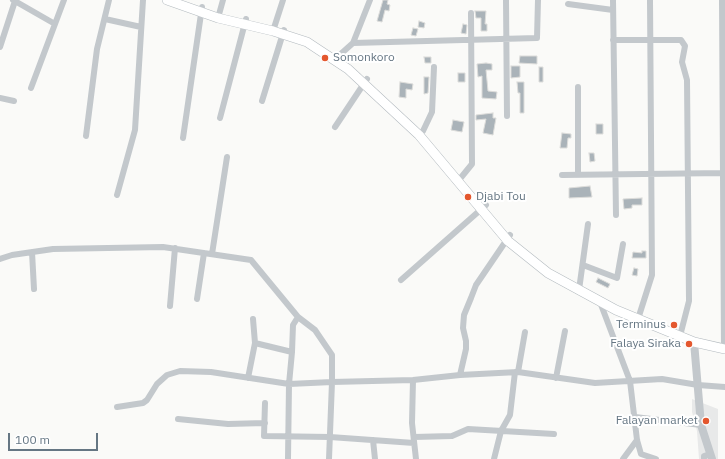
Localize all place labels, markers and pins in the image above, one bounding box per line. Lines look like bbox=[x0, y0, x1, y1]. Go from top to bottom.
place label: Somonkoro bbox=[333, 51, 395, 65]
marker: Somonkoro bbox=[320, 53, 330, 63]
place label: Djabi Tou bbox=[476, 190, 526, 204]
marker: Djabi Tou bbox=[463, 192, 473, 202]
place label: Terminus bbox=[616, 318, 666, 332]
marker: Terminus bbox=[669, 320, 679, 330]
place label: Falaya Siraka bbox=[610, 337, 681, 351]
marker: Falaya Siraka bbox=[684, 339, 694, 349]
place label: Falayan market bbox=[616, 414, 698, 428]
marker: Falayan market bbox=[701, 416, 711, 426]

